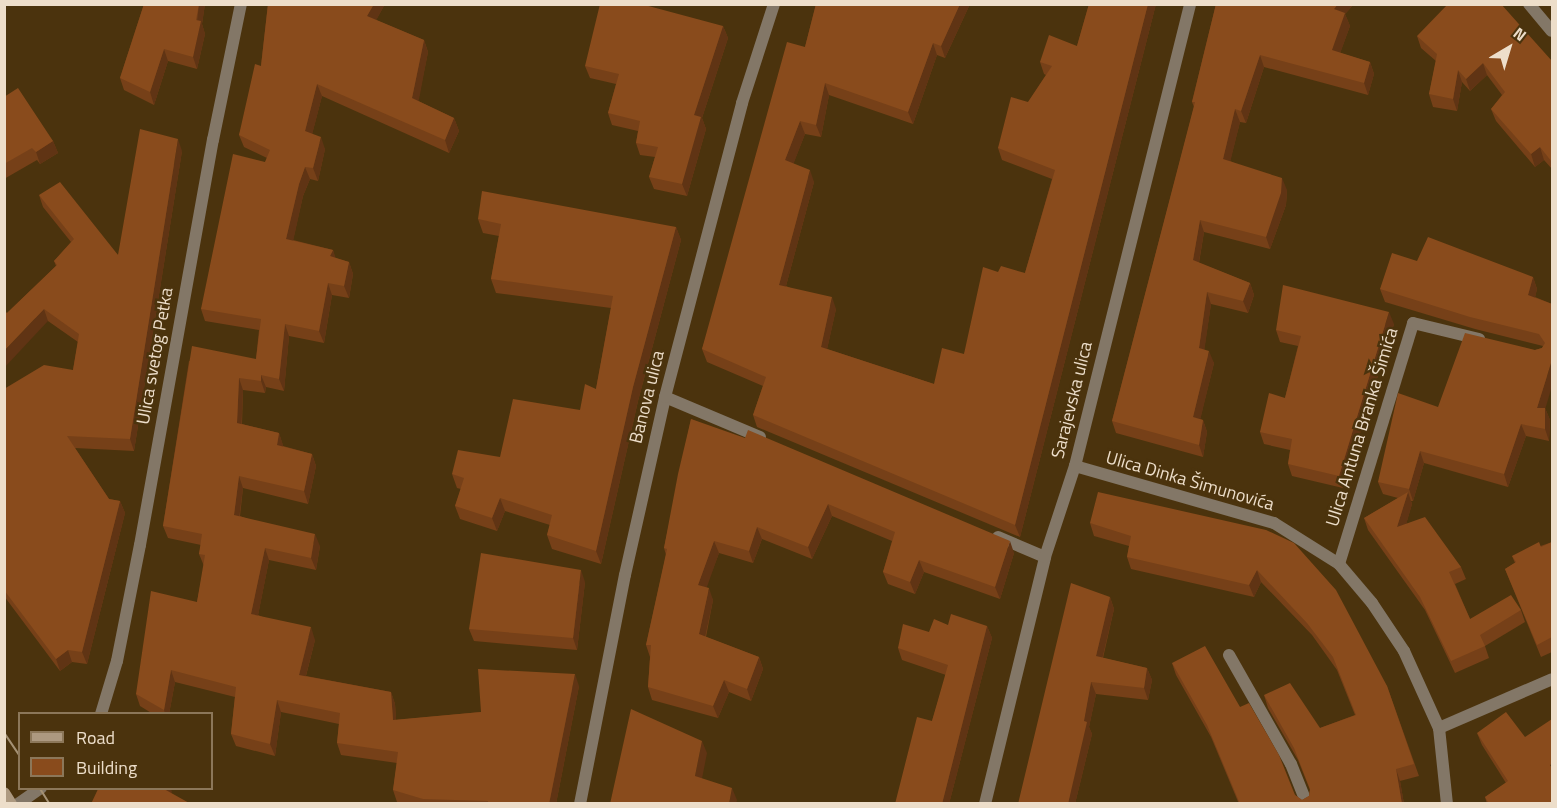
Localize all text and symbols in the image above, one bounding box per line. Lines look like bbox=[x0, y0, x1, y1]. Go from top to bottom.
north arrow bbox=[1479, 18, 1539, 78]
text: N bbox=[1508, 21, 1532, 47]
street label: Ulica svetog Petka bbox=[132, 286, 178, 426]
street label: Ulica Antuna Branka Šimića bbox=[1321, 325, 1403, 529]
street label: Sarajevska ulica bbox=[1047, 339, 1097, 461]
street label: Banova ulica bbox=[625, 348, 669, 446]
street label: Ulica Dinka Šimunovića bbox=[1103, 447, 1277, 515]
legend bbox=[18, 712, 213, 790]
text: Road bbox=[76, 724, 115, 751]
text: Building bbox=[76, 754, 137, 781]

